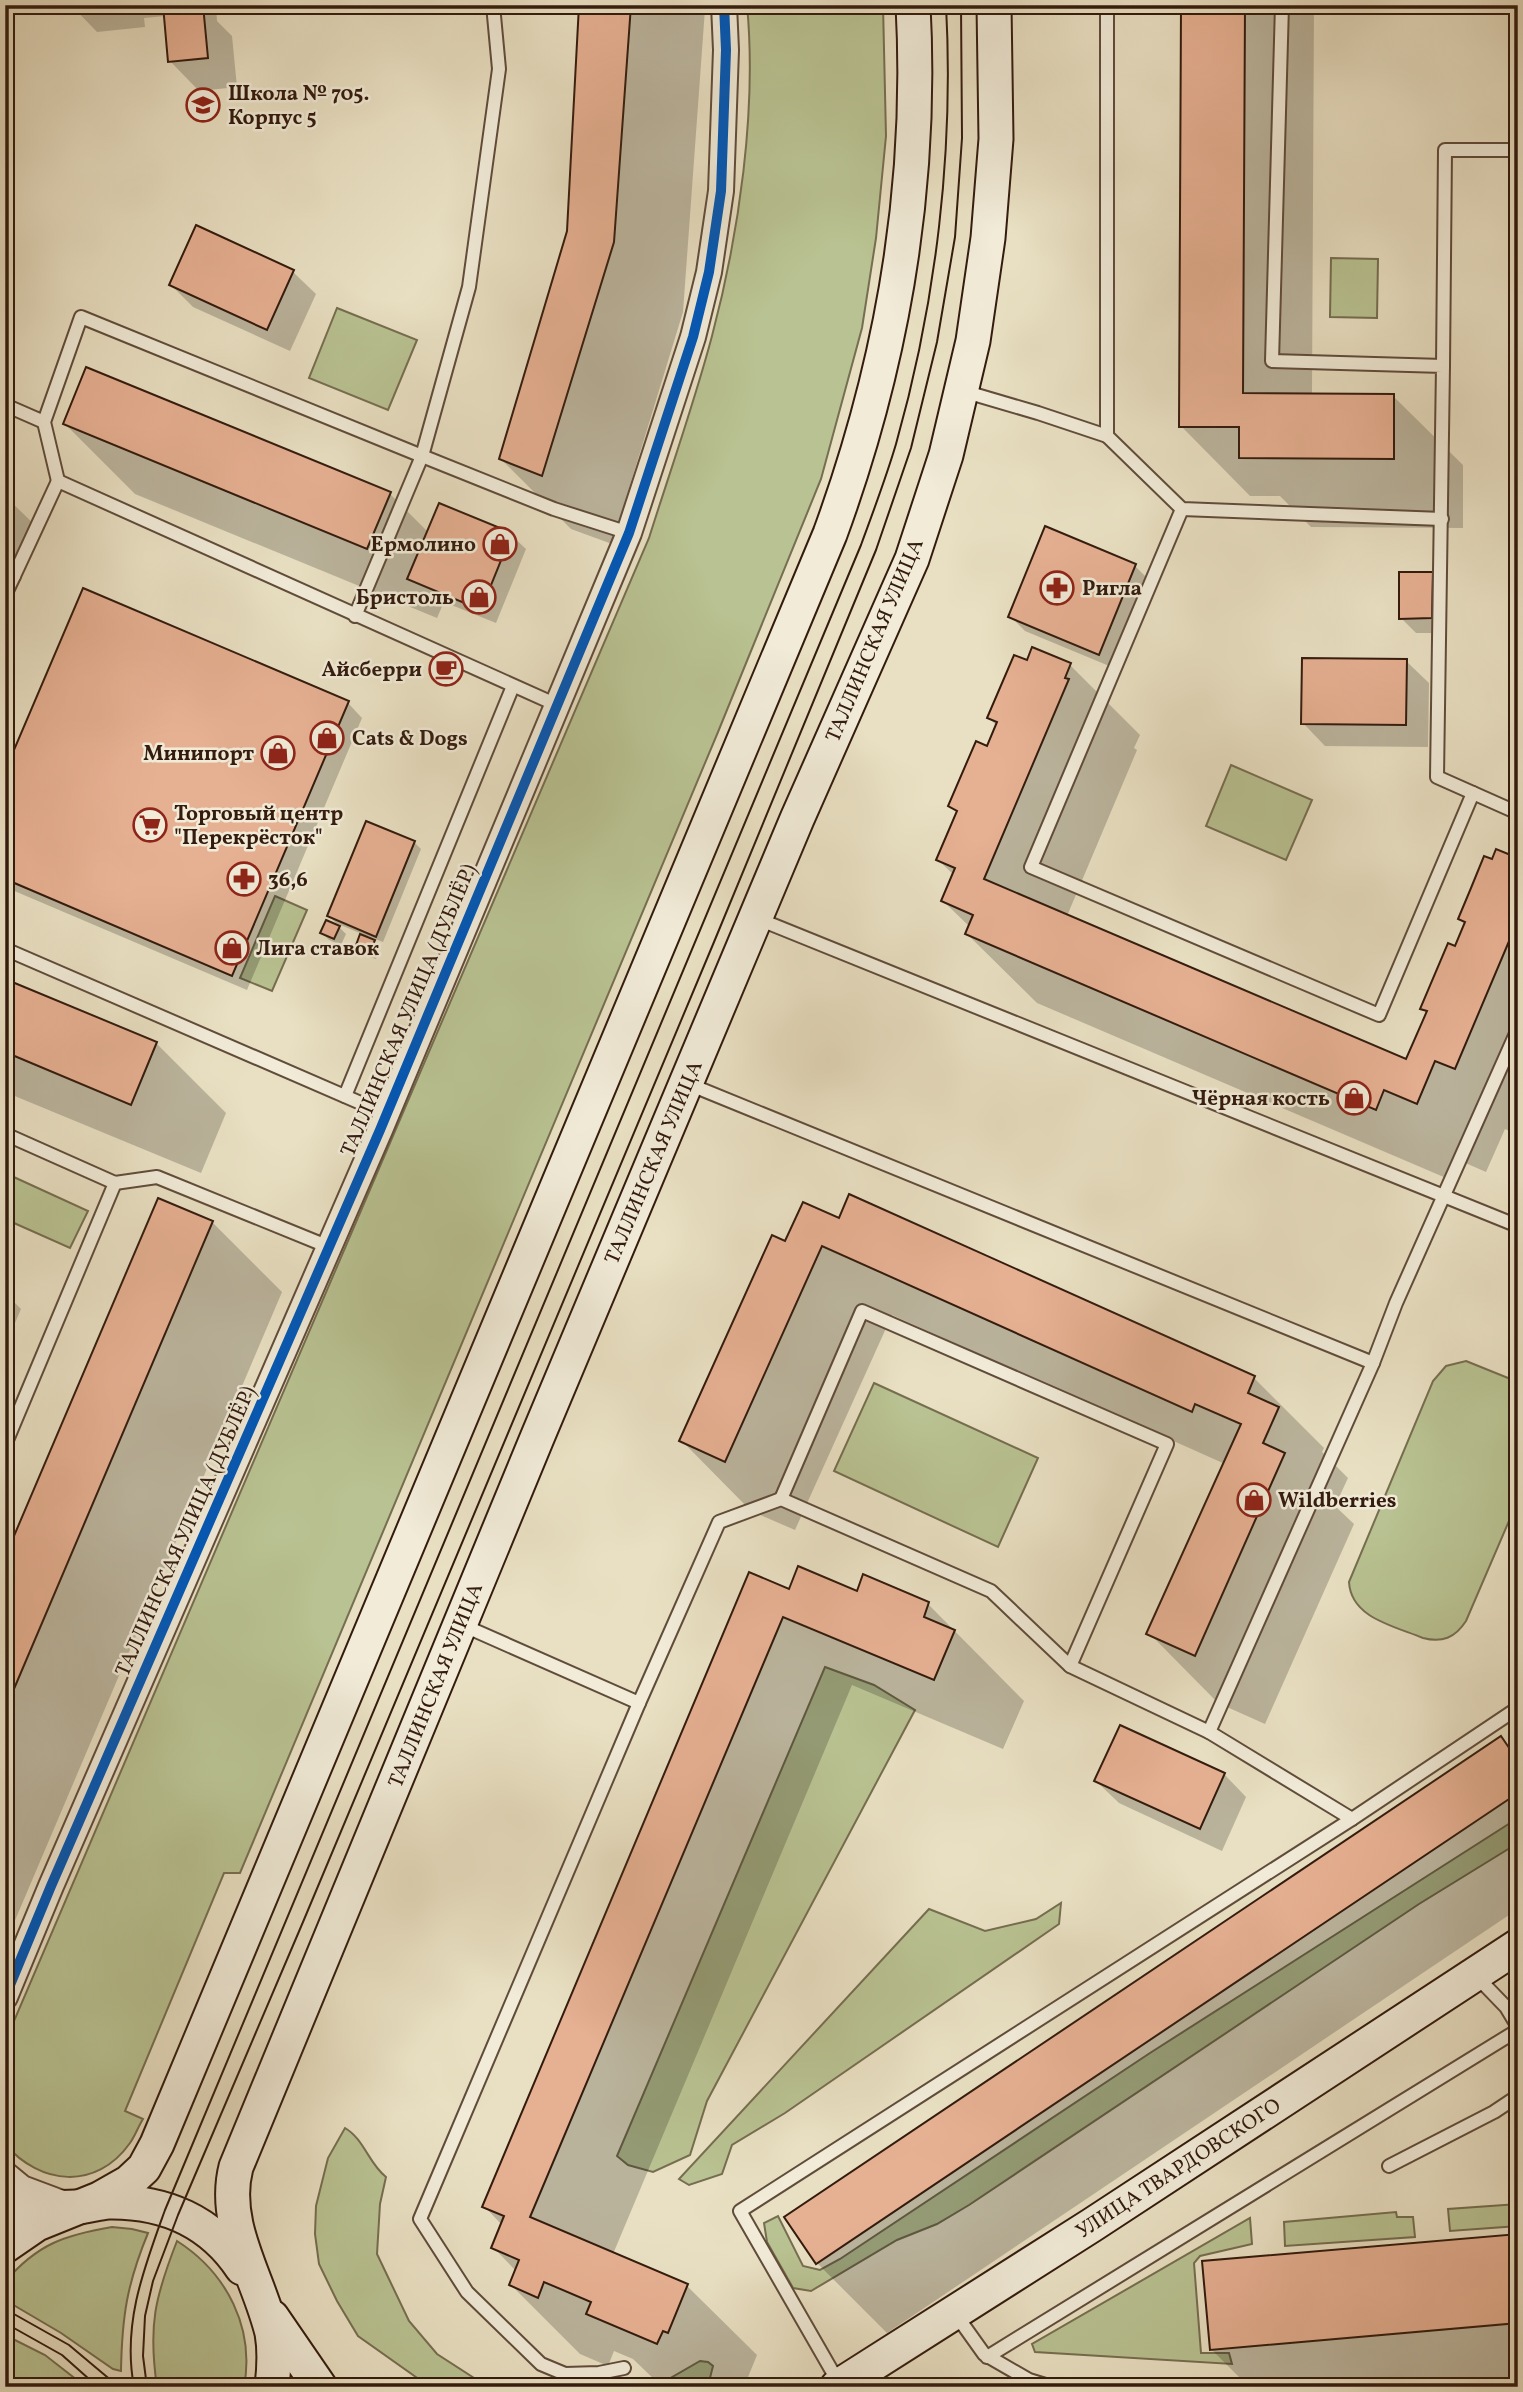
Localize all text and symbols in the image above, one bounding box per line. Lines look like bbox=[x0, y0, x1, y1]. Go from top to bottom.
place label: Школа № 705. Корпус 5 bbox=[228, 80, 369, 133]
school or university icon: Школа № 705. Корпус 5 bbox=[184, 86, 222, 124]
shop icon: Ермолино bbox=[481, 525, 519, 563]
place label: Ермолино bbox=[371, 531, 476, 560]
street label: ТАЛЛИНСКАЯ УЛИЦА bbox=[819, 534, 932, 747]
pharmacy icon: Ригла bbox=[1038, 569, 1076, 607]
place label: Ригла bbox=[1082, 575, 1142, 604]
shop icon: Бристоль bbox=[460, 578, 498, 616]
place label: Бристоль bbox=[356, 584, 454, 613]
cafe icon: Айсберри bbox=[427, 650, 465, 688]
place label: Айсберри bbox=[321, 656, 422, 685]
shop icon: Cats & Dogs bbox=[308, 719, 346, 757]
place label: Cats & Dogs bbox=[352, 725, 468, 754]
shop icon: Минипорт bbox=[259, 734, 297, 772]
place label: Минипорт bbox=[143, 740, 254, 769]
place label: Торговый центр "Перекрёсток" bbox=[174, 800, 343, 853]
supermarket icon: Торговый центр "Перекрёсток" bbox=[131, 806, 169, 844]
pharmacy icon: 36,6 bbox=[225, 860, 263, 898]
street label: ТАЛЛИНСКАЯ УЛИЦА (ДУБЛЁР) bbox=[334, 860, 484, 1161]
place label: 36,6 bbox=[268, 866, 308, 895]
shop icon: Лига ставок bbox=[213, 929, 251, 967]
place label: Лига ставок bbox=[256, 935, 380, 964]
street label: ТАЛЛИНСКАЯ УЛИЦА bbox=[598, 1056, 711, 1269]
shop icon: Чёрная кость bbox=[1335, 1079, 1373, 1117]
place label: Чёрная кость bbox=[1192, 1085, 1330, 1114]
street label: ТАЛЛИНСКАЯ УЛИЦА (ДУБЛЁР) bbox=[109, 1382, 264, 1681]
shop icon: Wildberries bbox=[1235, 1481, 1273, 1519]
place label: Wildberries bbox=[1278, 1487, 1396, 1516]
street label: ТАЛЛИНСКАЯ УЛИЦА bbox=[382, 1579, 491, 1792]
street label: УЛИЦА ТВАРДОВСКОГО bbox=[1071, 2092, 1287, 2247]

